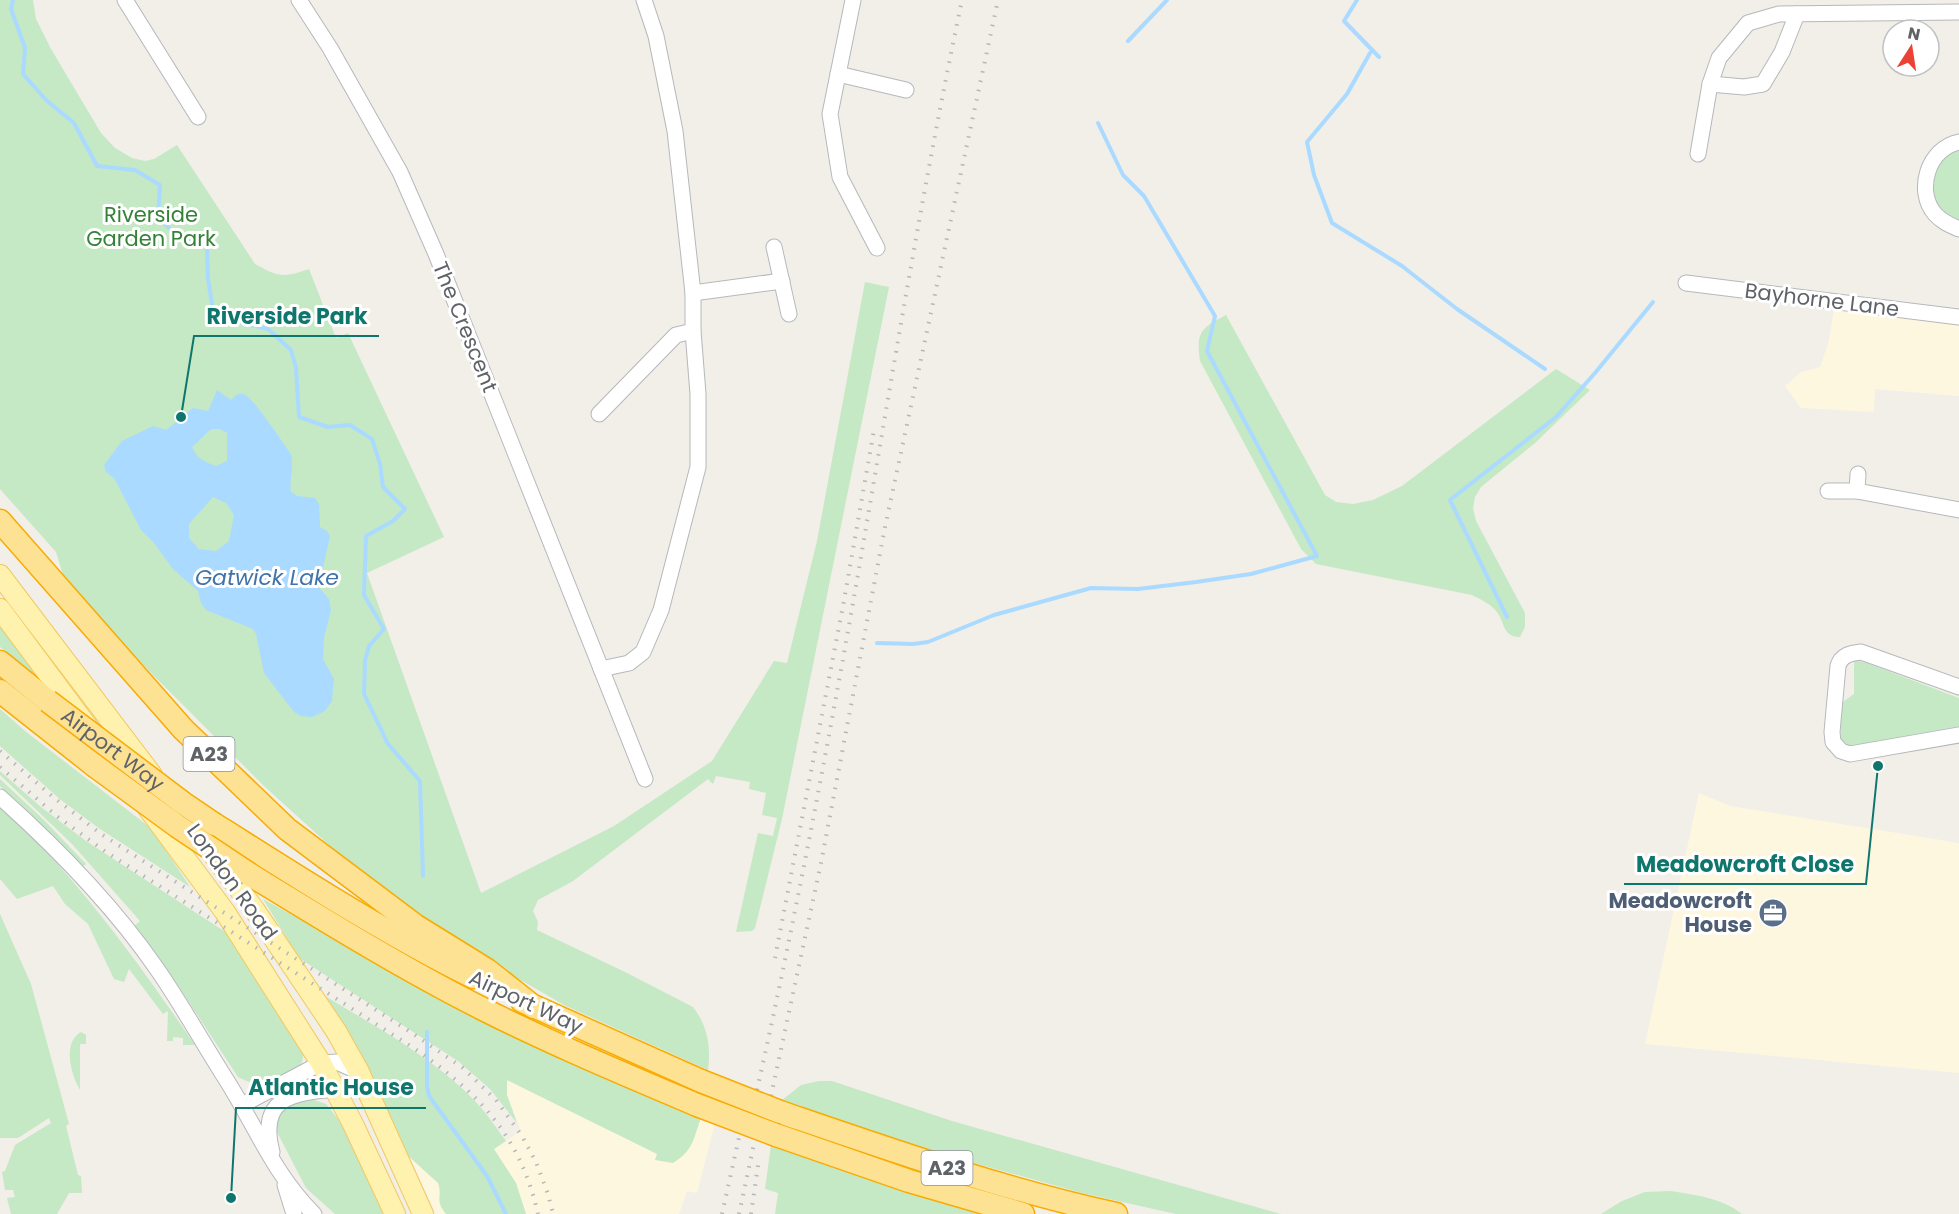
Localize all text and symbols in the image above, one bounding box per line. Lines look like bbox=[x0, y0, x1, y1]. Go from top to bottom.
north arrow bbox=[1881, 18, 1941, 78]
text: N bbox=[1906, 21, 1922, 46]
park label: Riverside Garden Park bbox=[86, 200, 216, 253]
street label: The Crescent bbox=[426, 257, 505, 396]
street label: Bayhorne Lane bbox=[1743, 276, 1901, 323]
callout: Riverside Park bbox=[194, 296, 379, 336]
text: Riverside Park bbox=[206, 301, 368, 332]
water label: Gatwick Lake bbox=[195, 562, 339, 593]
street label: Airport Way bbox=[55, 701, 171, 798]
road number: A23 bbox=[184, 737, 234, 771]
street label: London Road bbox=[180, 818, 284, 946]
callout: Meadowcroft Close bbox=[1624, 844, 1866, 884]
text: Meadowcroft Close bbox=[1636, 849, 1854, 880]
place label: Meadowcroft House bbox=[1609, 886, 1752, 939]
office icon: Meadowcroft House bbox=[1757, 897, 1789, 929]
street label: Airport Way bbox=[465, 963, 588, 1041]
callout: Atlantic House bbox=[236, 1068, 426, 1108]
text: Atlantic House bbox=[248, 1072, 414, 1103]
road number: A23 bbox=[922, 1151, 972, 1185]

